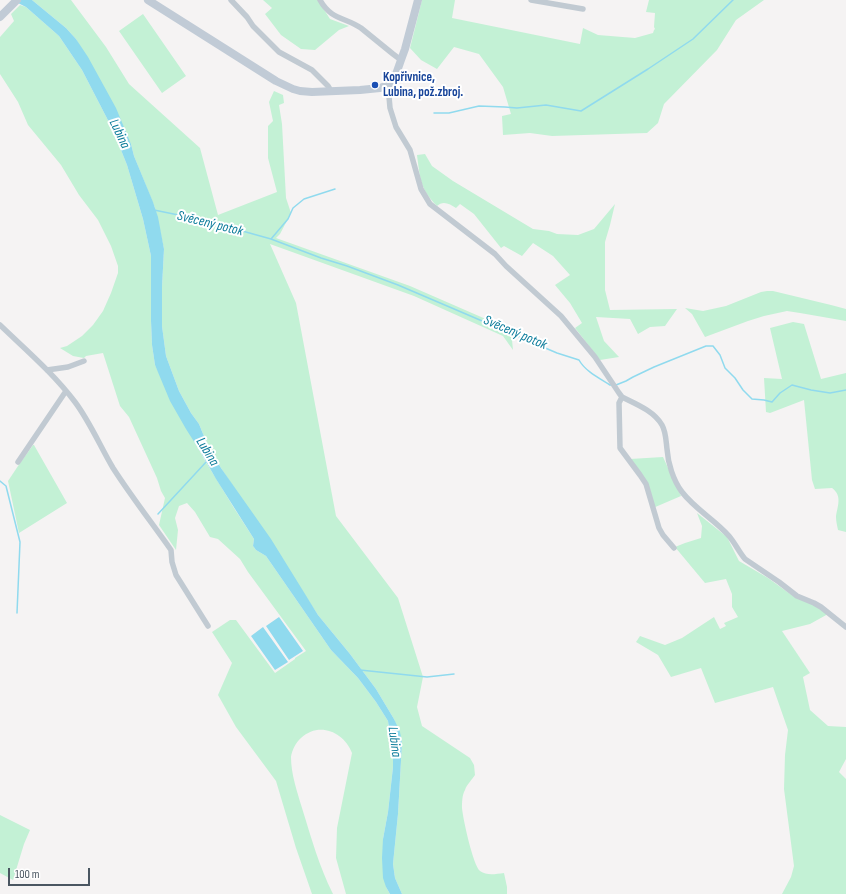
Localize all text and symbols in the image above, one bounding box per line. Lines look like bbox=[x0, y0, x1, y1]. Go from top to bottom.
place label: Kopřivnice, Lubina, pož.zbroj. bbox=[383, 70, 463, 101]
marker: Kopřivnice, Lubina, pož.zbroj. bbox=[370, 80, 380, 90]
water label: Lubina bbox=[105, 117, 133, 151]
water label: Svěcený potok bbox=[175, 208, 245, 240]
water label: Svěcený potok bbox=[481, 312, 549, 354]
water label: Lubina bbox=[192, 435, 222, 469]
water label: Lubina bbox=[384, 726, 404, 758]
scale bar bbox=[10, 860, 92, 886]
text: 100 m bbox=[15, 867, 40, 882]

